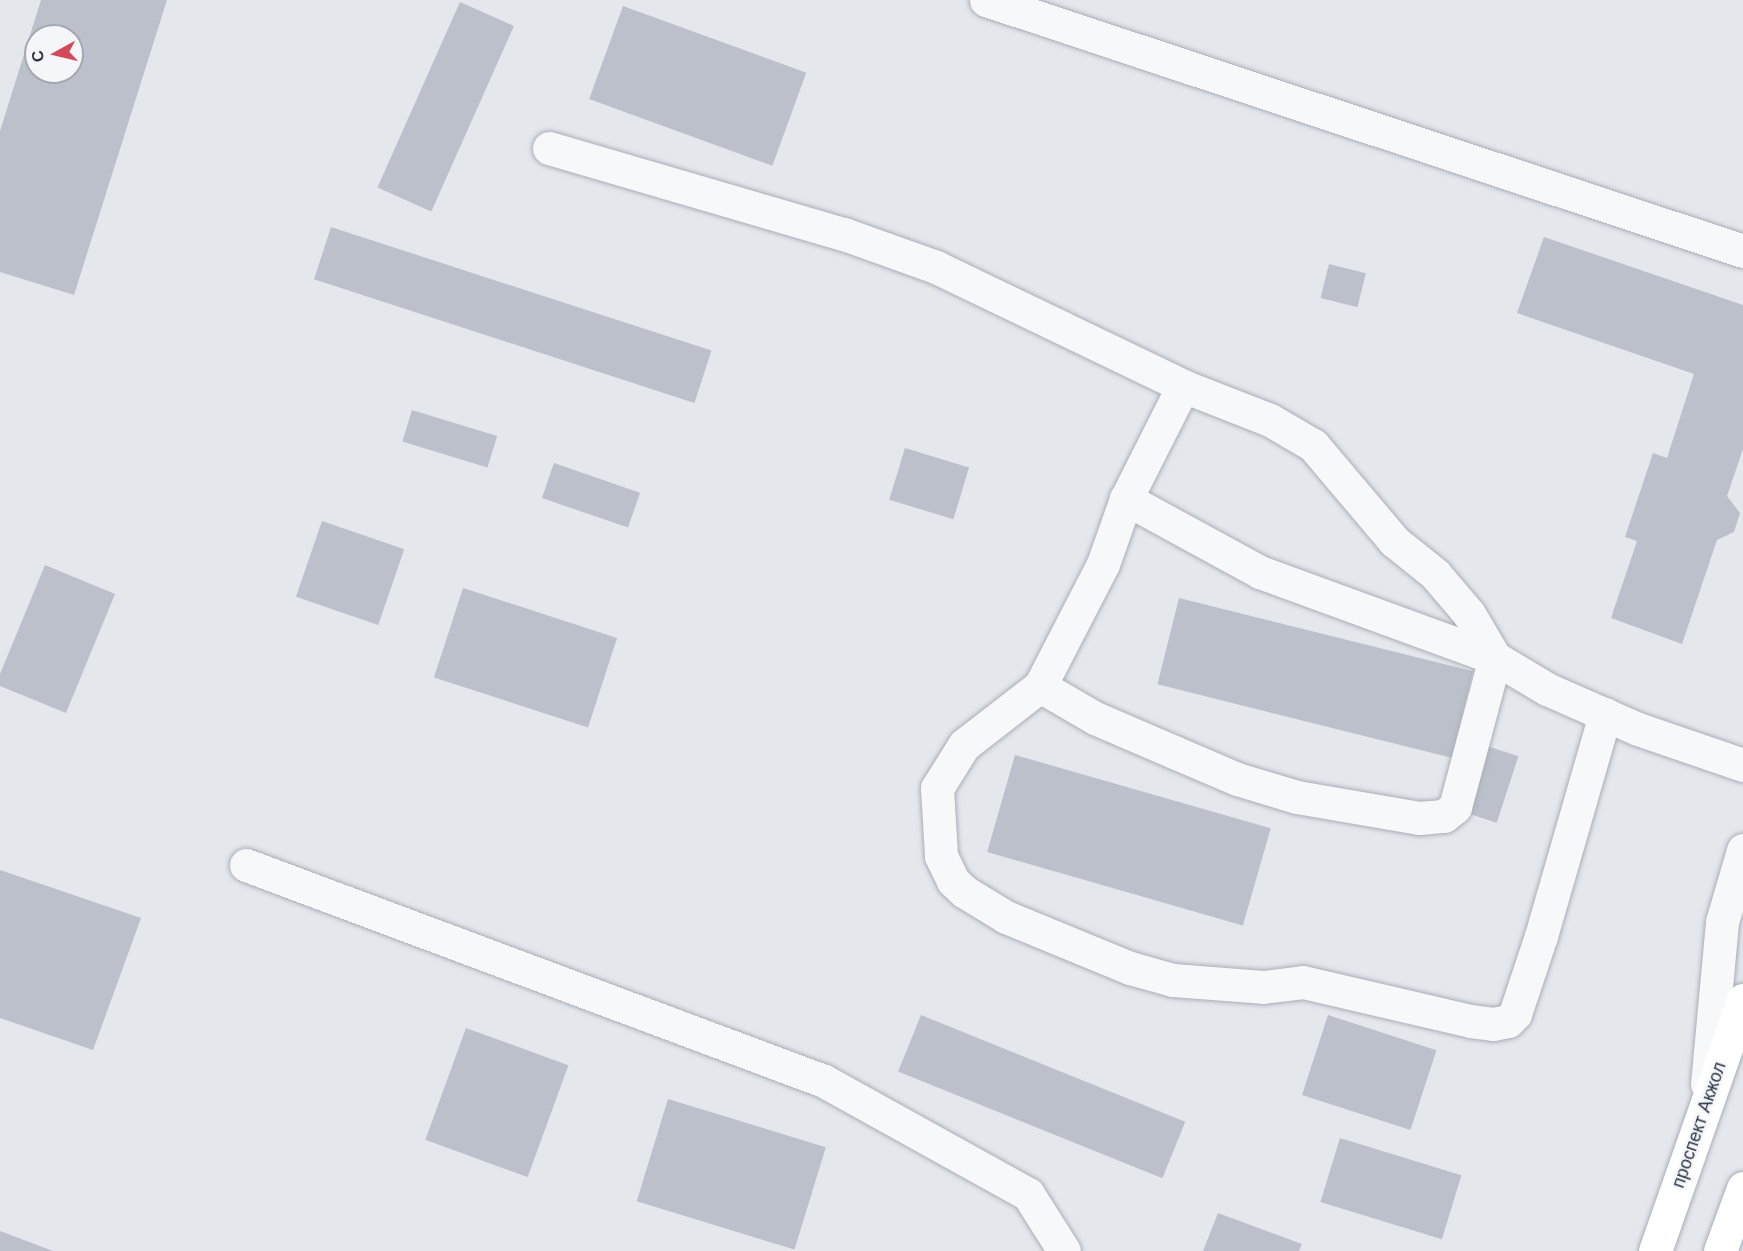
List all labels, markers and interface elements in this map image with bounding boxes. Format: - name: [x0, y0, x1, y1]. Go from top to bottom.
- north arrow: [24, 24, 84, 84]
- text: С: [26, 49, 49, 63]
- street label: проспект Акжол: [1667, 1059, 1731, 1191]

